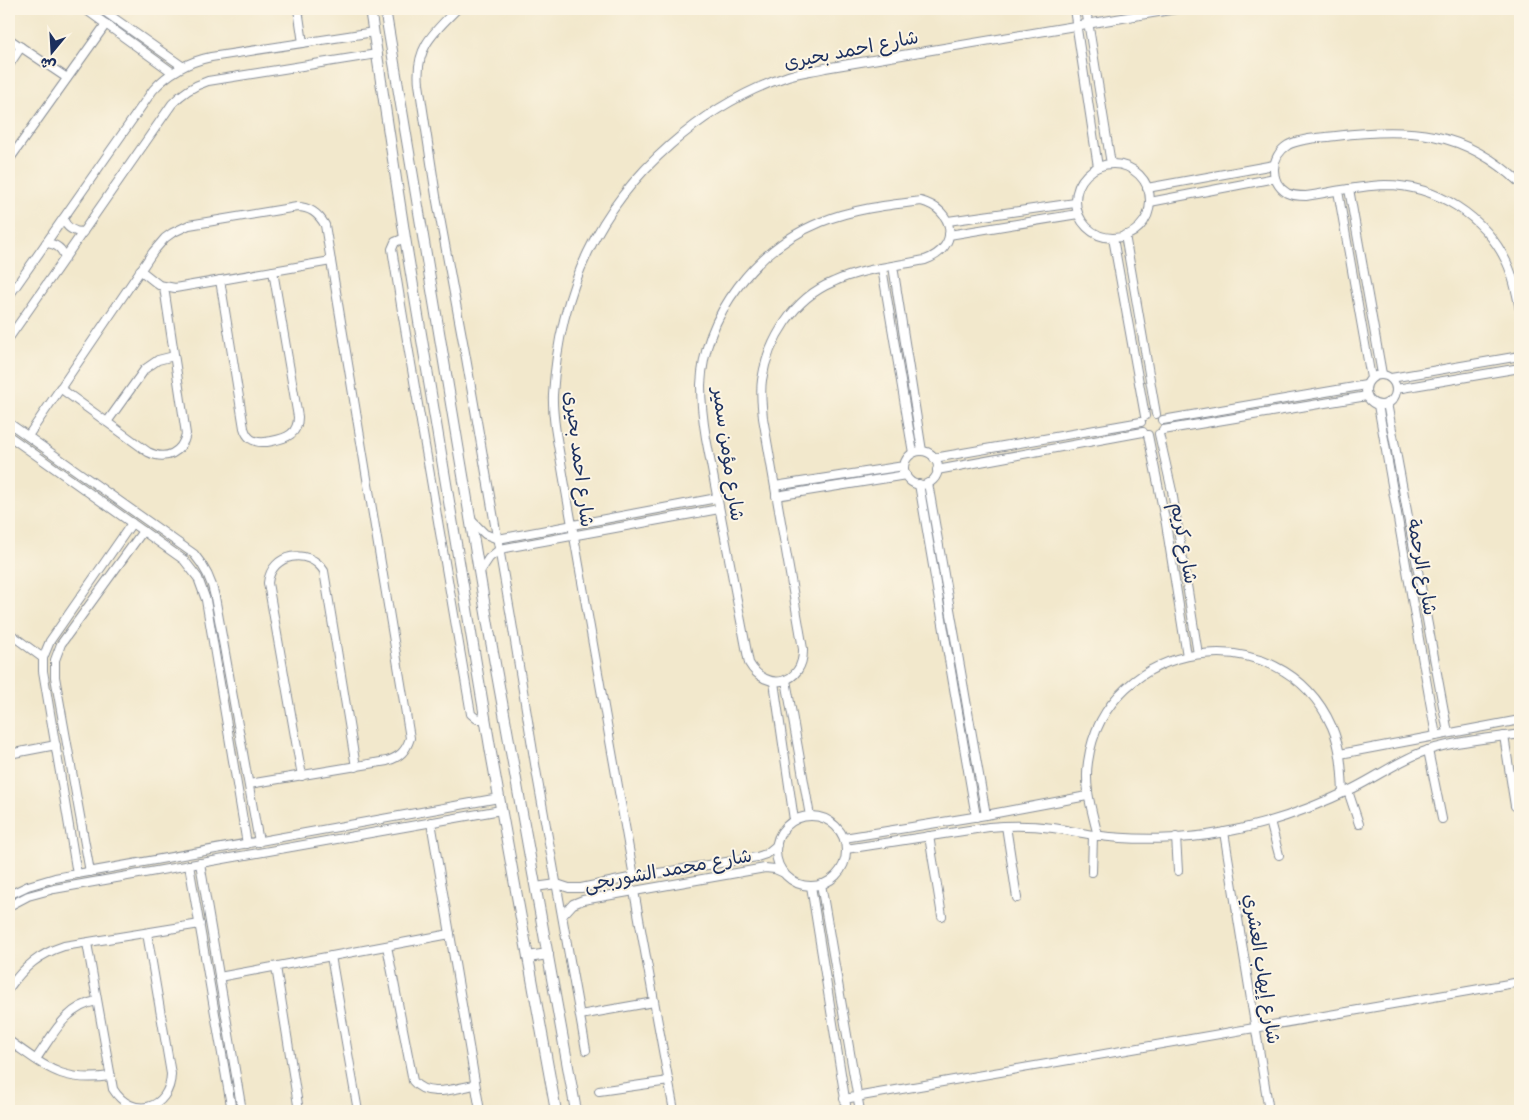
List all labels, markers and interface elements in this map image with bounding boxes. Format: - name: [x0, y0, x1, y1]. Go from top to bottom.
- street label: شارع احمد بحيرى: [781, 20, 921, 79]
- north arrow: [28, 28, 78, 78]
- text: ش: [37, 50, 59, 78]
- street label: شارع مؤمن سمير: [703, 383, 754, 523]
- street label: شارع احمد بحيرى: [555, 389, 604, 529]
- street label: شارع كريم: [1161, 500, 1208, 587]
- street label: شارع الرحمة: [1398, 516, 1447, 618]
- street label: شارع محمد الشوربجى: [582, 839, 755, 900]
- street label: شارع إيهاب العشري: [1234, 891, 1291, 1047]

